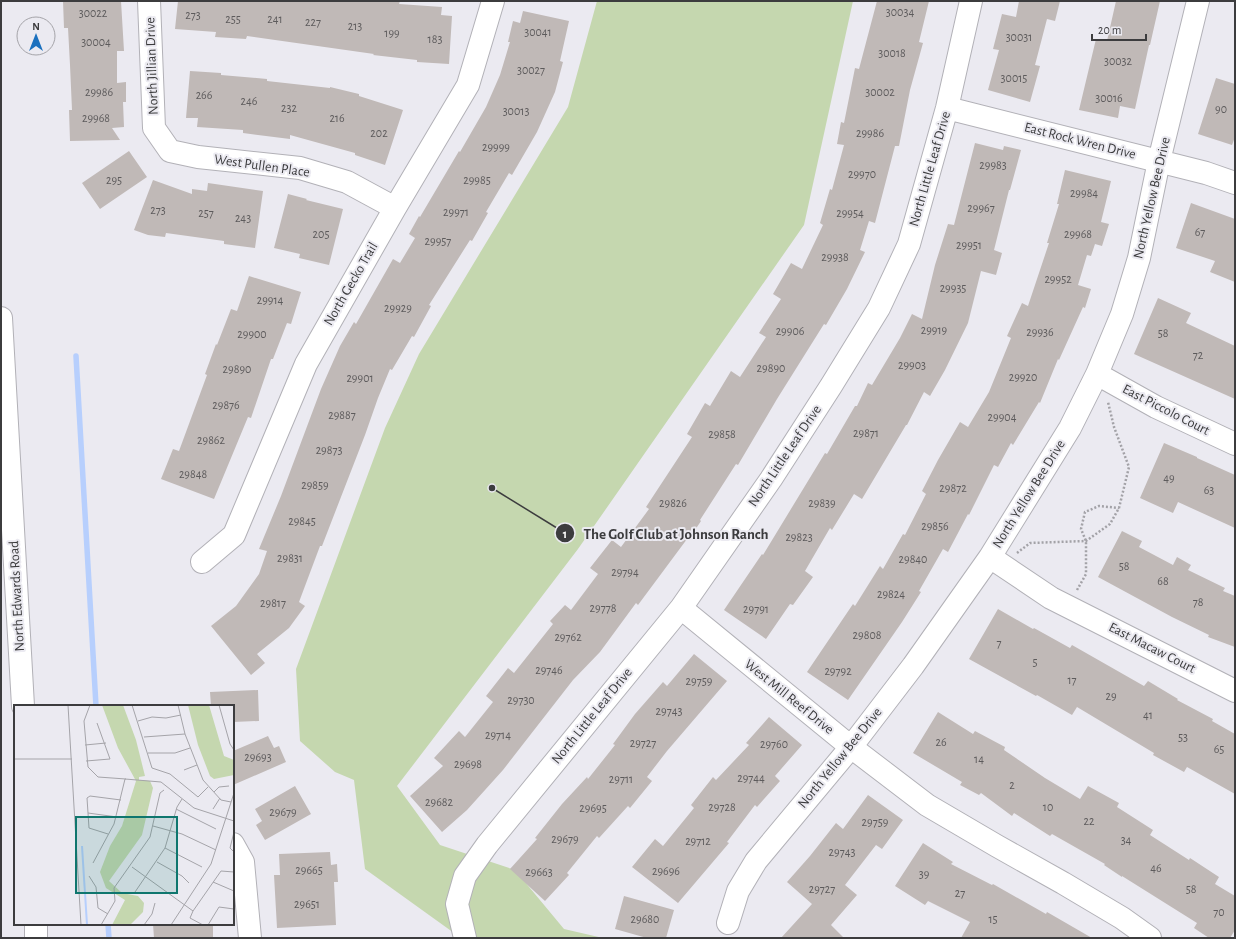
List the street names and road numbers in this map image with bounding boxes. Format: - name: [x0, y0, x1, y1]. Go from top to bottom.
- street label: North Jillian Drive: [143, 17, 161, 115]
- street label: North Little Leaf Drive: [907, 110, 953, 228]
- street label: East Rock Wren Drive: [1023, 120, 1137, 162]
- street label: North Yellow Bee Drive: [1131, 136, 1173, 260]
- street label: West Pullen Place: [213, 152, 311, 180]
- street label: North Gecko Trail: [322, 240, 380, 328]
- street label: East Piccolo Court: [1120, 382, 1212, 438]
- street label: North Little Leaf Drive: [746, 403, 824, 509]
- street label: North Yellow Bee Drive: [990, 437, 1068, 551]
- street label: North Edwards Road: [7, 540, 27, 652]
- street label: East Macaw Court: [1106, 620, 1198, 676]
- street label: West Mill Reef Drive: [742, 657, 836, 737]
- street label: North Little Leaf Drive: [549, 665, 635, 767]
- street label: North Yellow Bee Drive: [795, 705, 885, 811]

